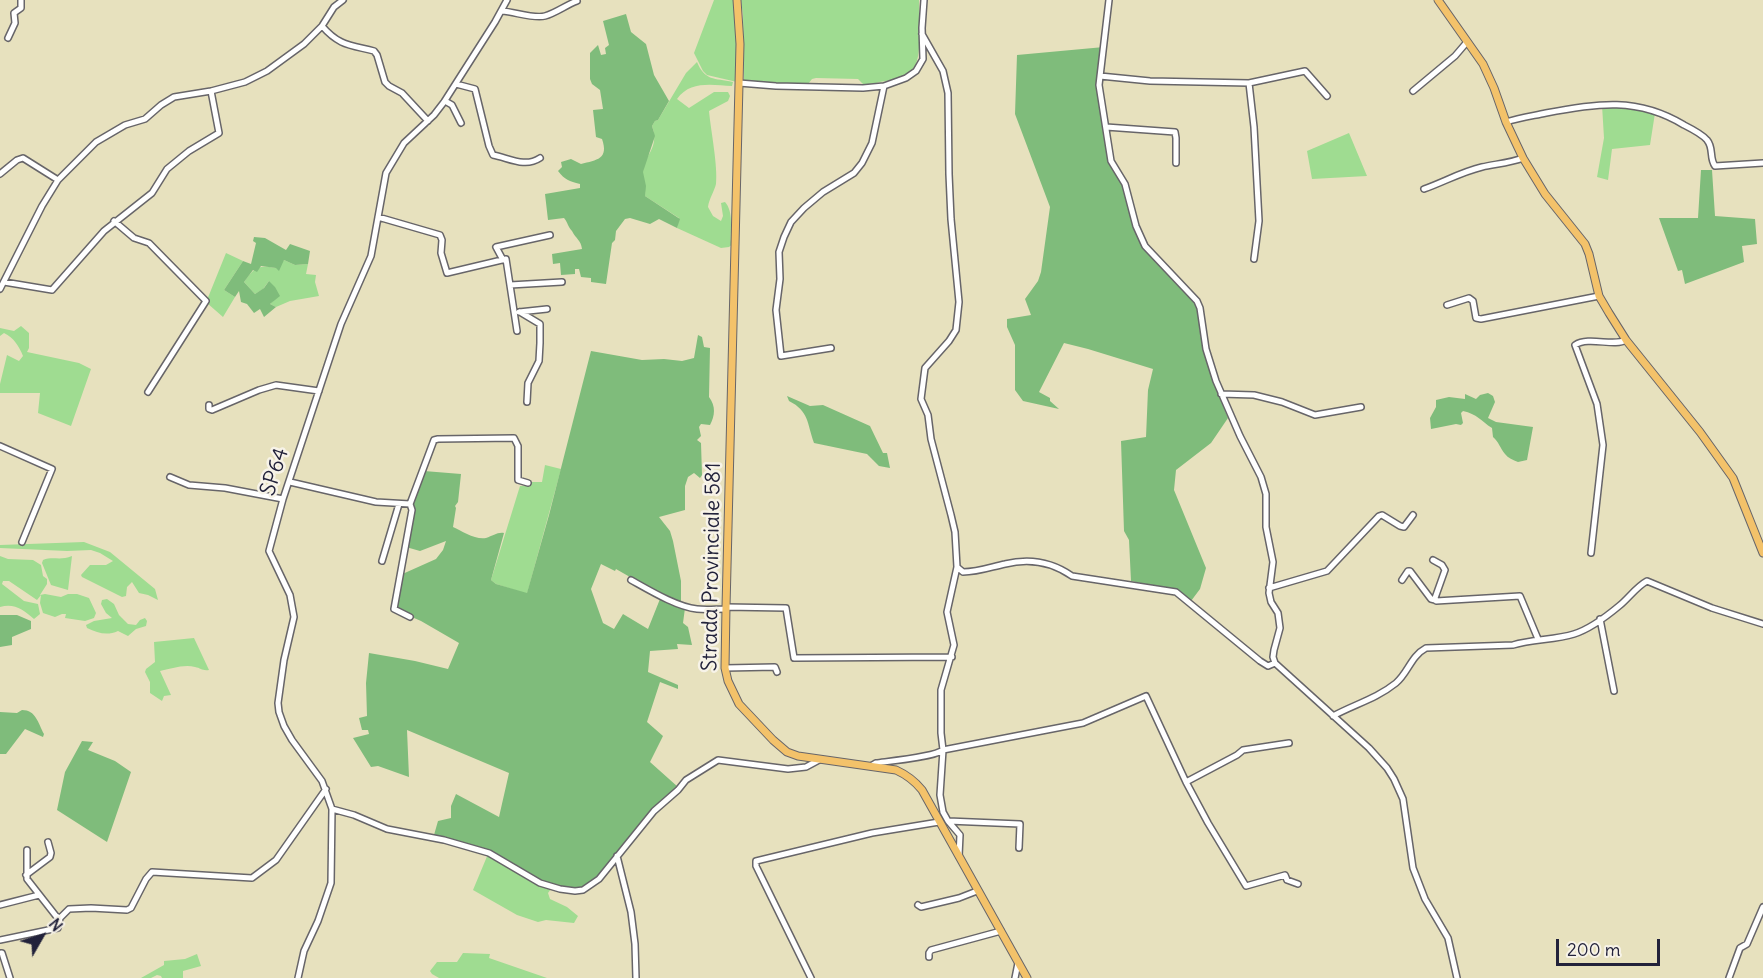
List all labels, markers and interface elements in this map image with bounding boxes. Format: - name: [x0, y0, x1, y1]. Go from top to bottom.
- street label: SP64: [256, 445, 294, 499]
- street label: Strada Provinciale 581: [698, 462, 726, 672]
- north arrow: [12, 906, 72, 966]
- text: N: [45, 914, 67, 935]
- scale bar: [1559, 927, 1662, 965]
- text: 200 m: [1567, 938, 1621, 961]

